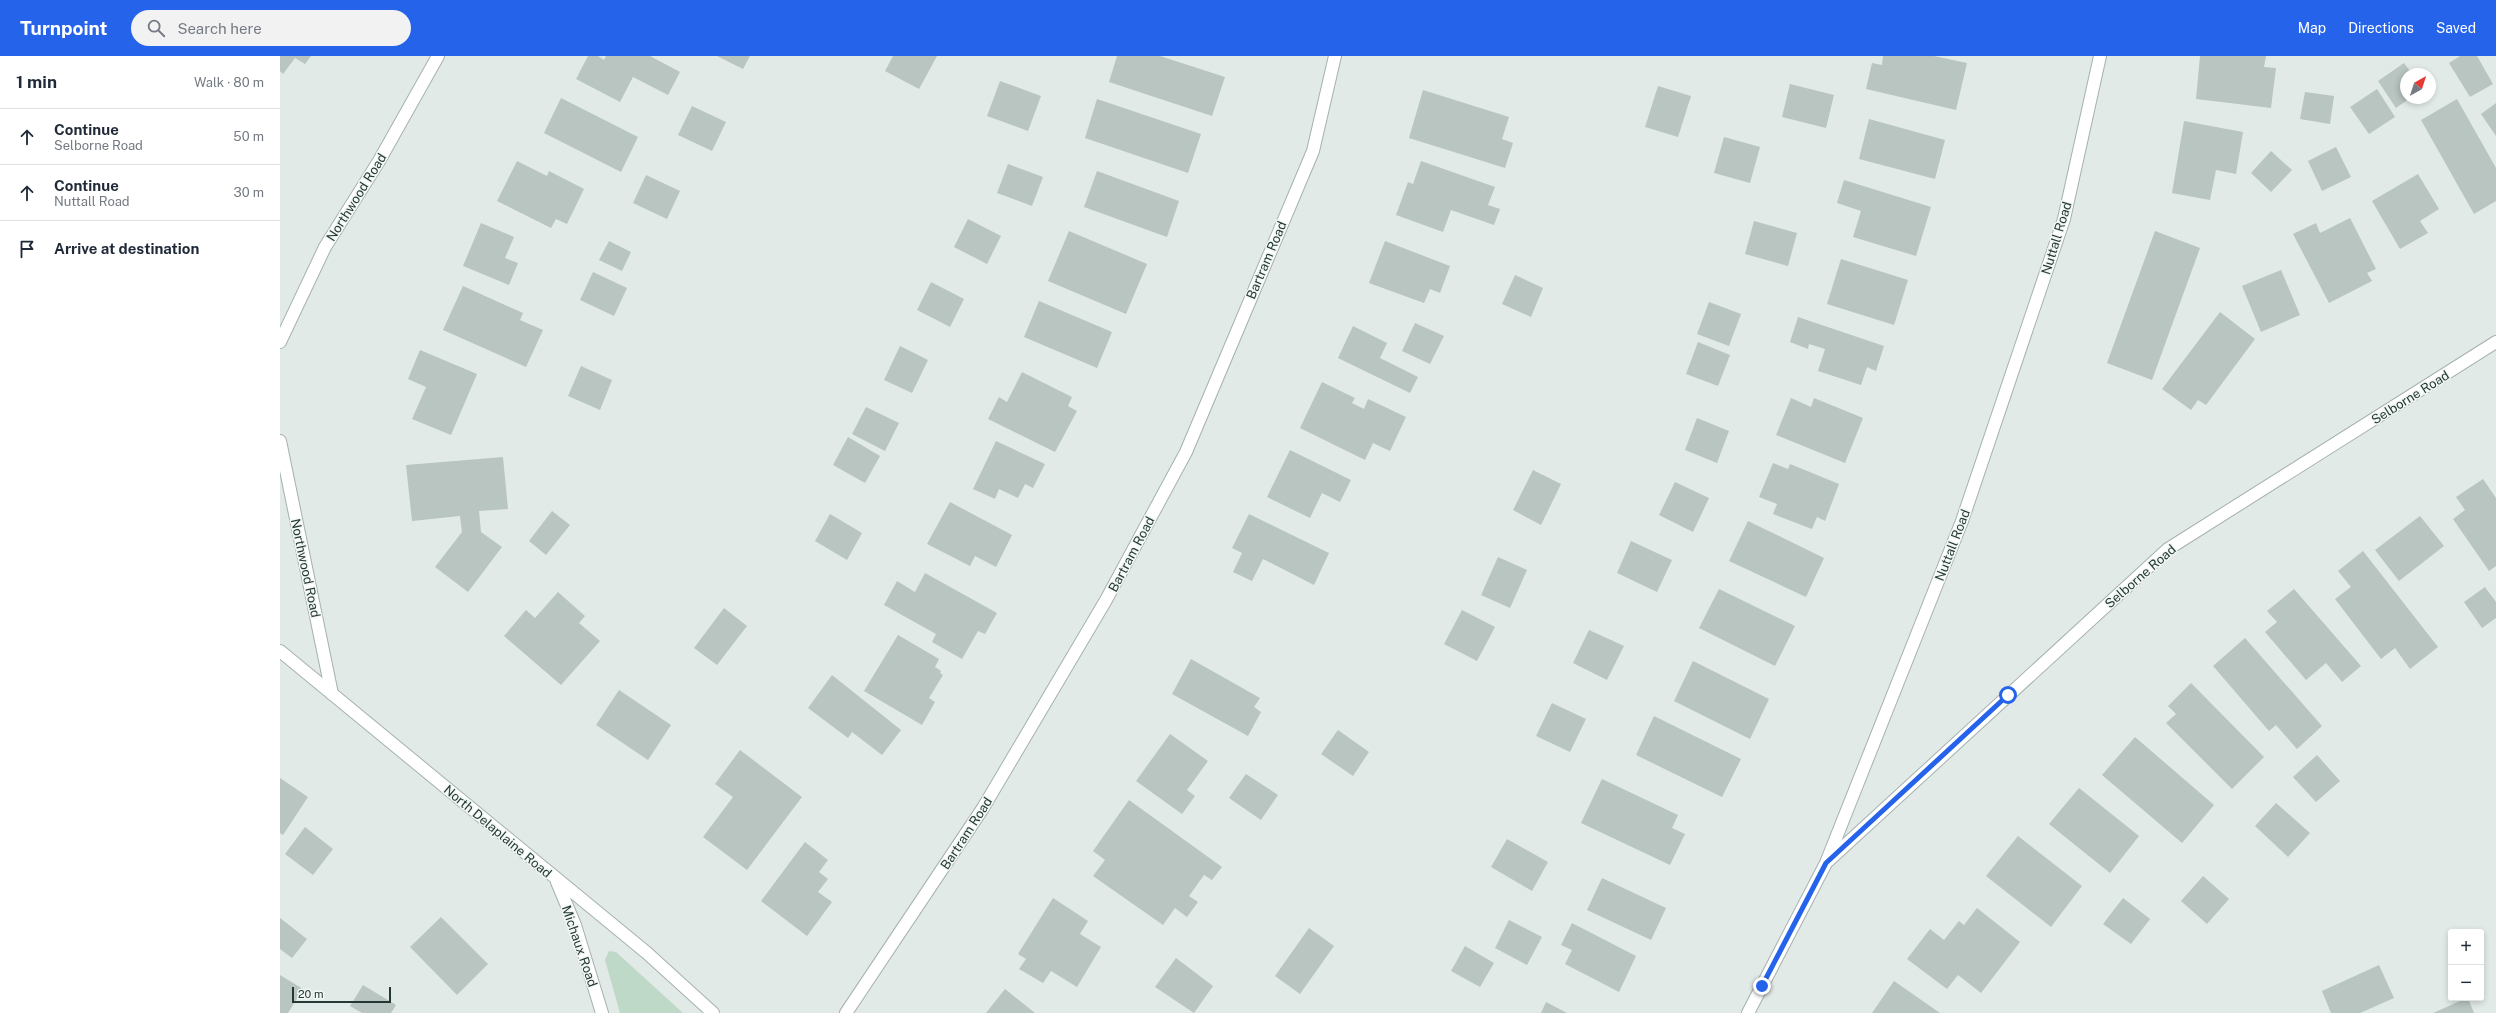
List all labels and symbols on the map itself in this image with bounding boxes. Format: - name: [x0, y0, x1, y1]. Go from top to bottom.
- north arrow: [2400, 68, 2436, 104]
- street label: Northwood Road: [323, 151, 389, 244]
- street label: Nuttall Road: [2038, 200, 2075, 276]
- street label: Bartram Road: [1243, 219, 1290, 301]
- street label: Selborne Road: [2369, 368, 2452, 427]
- street label: Nuttall Road: [1932, 507, 1973, 583]
- street label: Bartram Road: [1105, 514, 1158, 594]
- street label: Northwood Road: [288, 517, 323, 619]
- street label: Selborne Road: [2102, 542, 2179, 611]
- route start: [1999, 686, 2017, 704]
- street label: North Delaplaine Road: [441, 782, 555, 881]
- street label: Bartram Road: [938, 794, 995, 872]
- street label: Michaux Road: [559, 903, 600, 989]
- route end: [1753, 977, 1771, 995]
- scale bar: [292, 985, 391, 1004]

